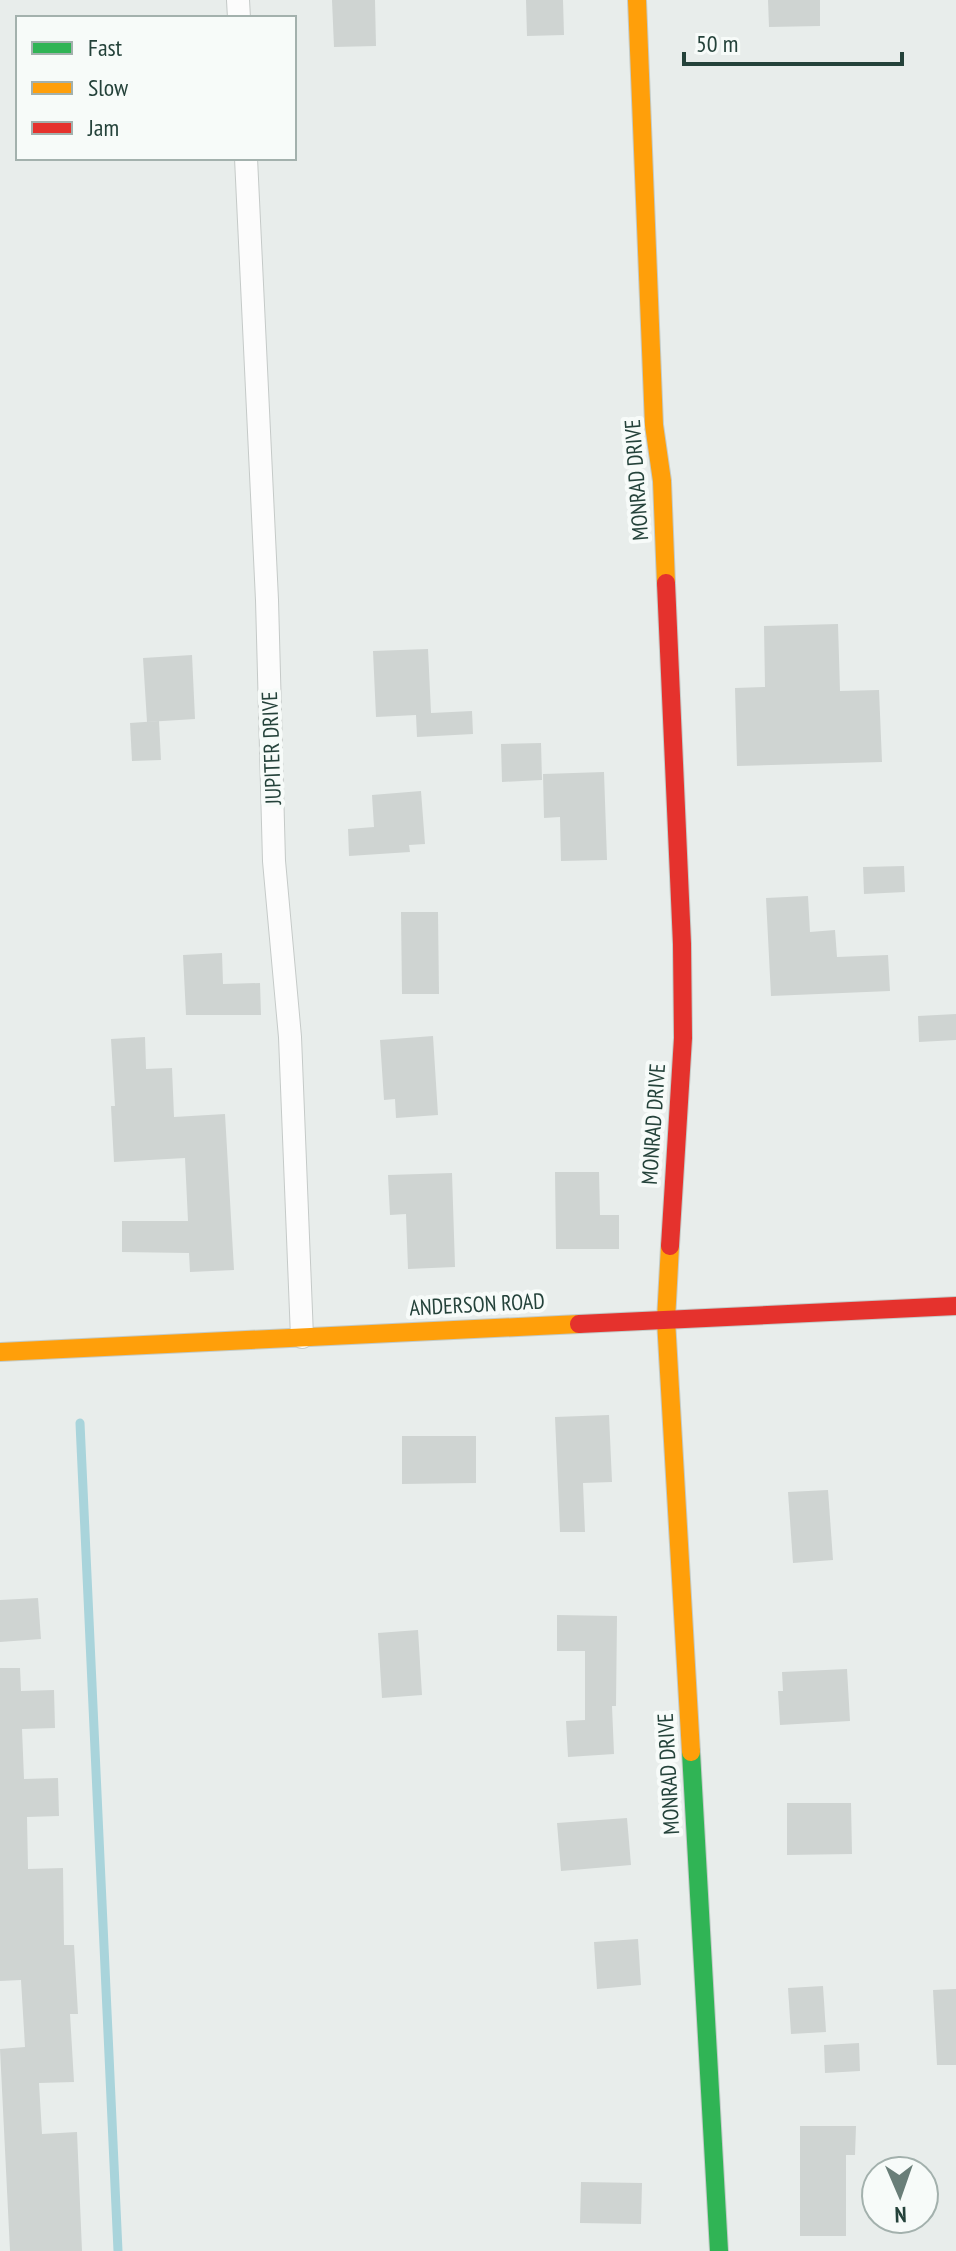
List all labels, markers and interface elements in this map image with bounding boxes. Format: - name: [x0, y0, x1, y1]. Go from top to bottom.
- legend: [16, 16, 296, 160]
- scale bar: [684, 16, 902, 66]
- text: 50 m: [696, 28, 738, 59]
- text: Fast: [88, 32, 123, 63]
- text: Slow: [88, 72, 129, 103]
- text: Jam: [87, 112, 119, 143]
- street label: MONRAD DRIVE: [618, 418, 654, 542]
- street label: JUPITER DRIVE: [255, 691, 287, 806]
- street label: MONRAD DRIVE: [635, 1062, 671, 1186]
- street label: ANDERSON ROAD: [409, 1286, 545, 1322]
- street label: MONRAD DRIVE: [651, 1713, 685, 1835]
- north arrow: [860, 2155, 940, 2235]
- text: N: [894, 2201, 907, 2229]

